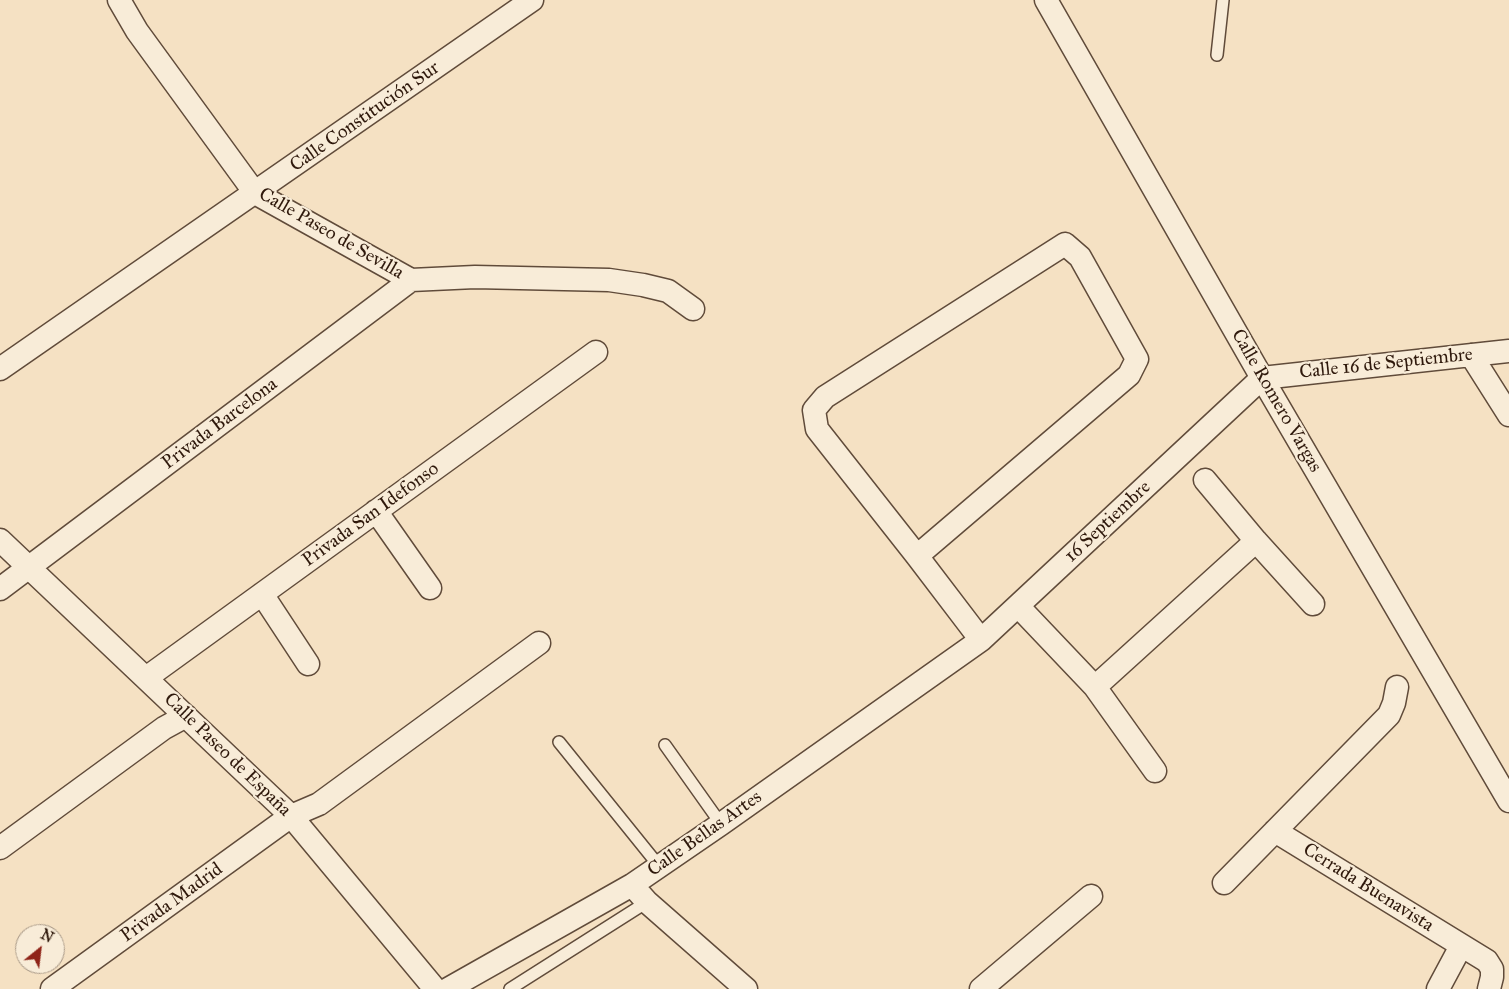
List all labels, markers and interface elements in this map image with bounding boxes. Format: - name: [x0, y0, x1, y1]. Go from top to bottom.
- street label: Calle Constitución Sur: [286, 57, 444, 177]
- street label: Calle Paseo de Sevilla: [255, 183, 407, 285]
- street label: Calle Romero Vargas: [1226, 325, 1326, 477]
- street label: Calle 16 de Septiembre: [1298, 344, 1474, 384]
- street label: Privada Barcelona: [158, 373, 282, 475]
- street label: Privada San Idefonso: [298, 458, 444, 572]
- street label: 16 Septiembre: [1060, 476, 1156, 568]
- street label: Calle Paseo de España: [159, 688, 295, 822]
- street label: Calle Bellas Artes: [643, 786, 767, 882]
- street label: Cerrada Buenavista: [1299, 839, 1437, 937]
- street label: Privada Madrid: [117, 858, 227, 948]
- north arrow: [15, 924, 65, 974]
- text: N: [38, 926, 56, 947]

